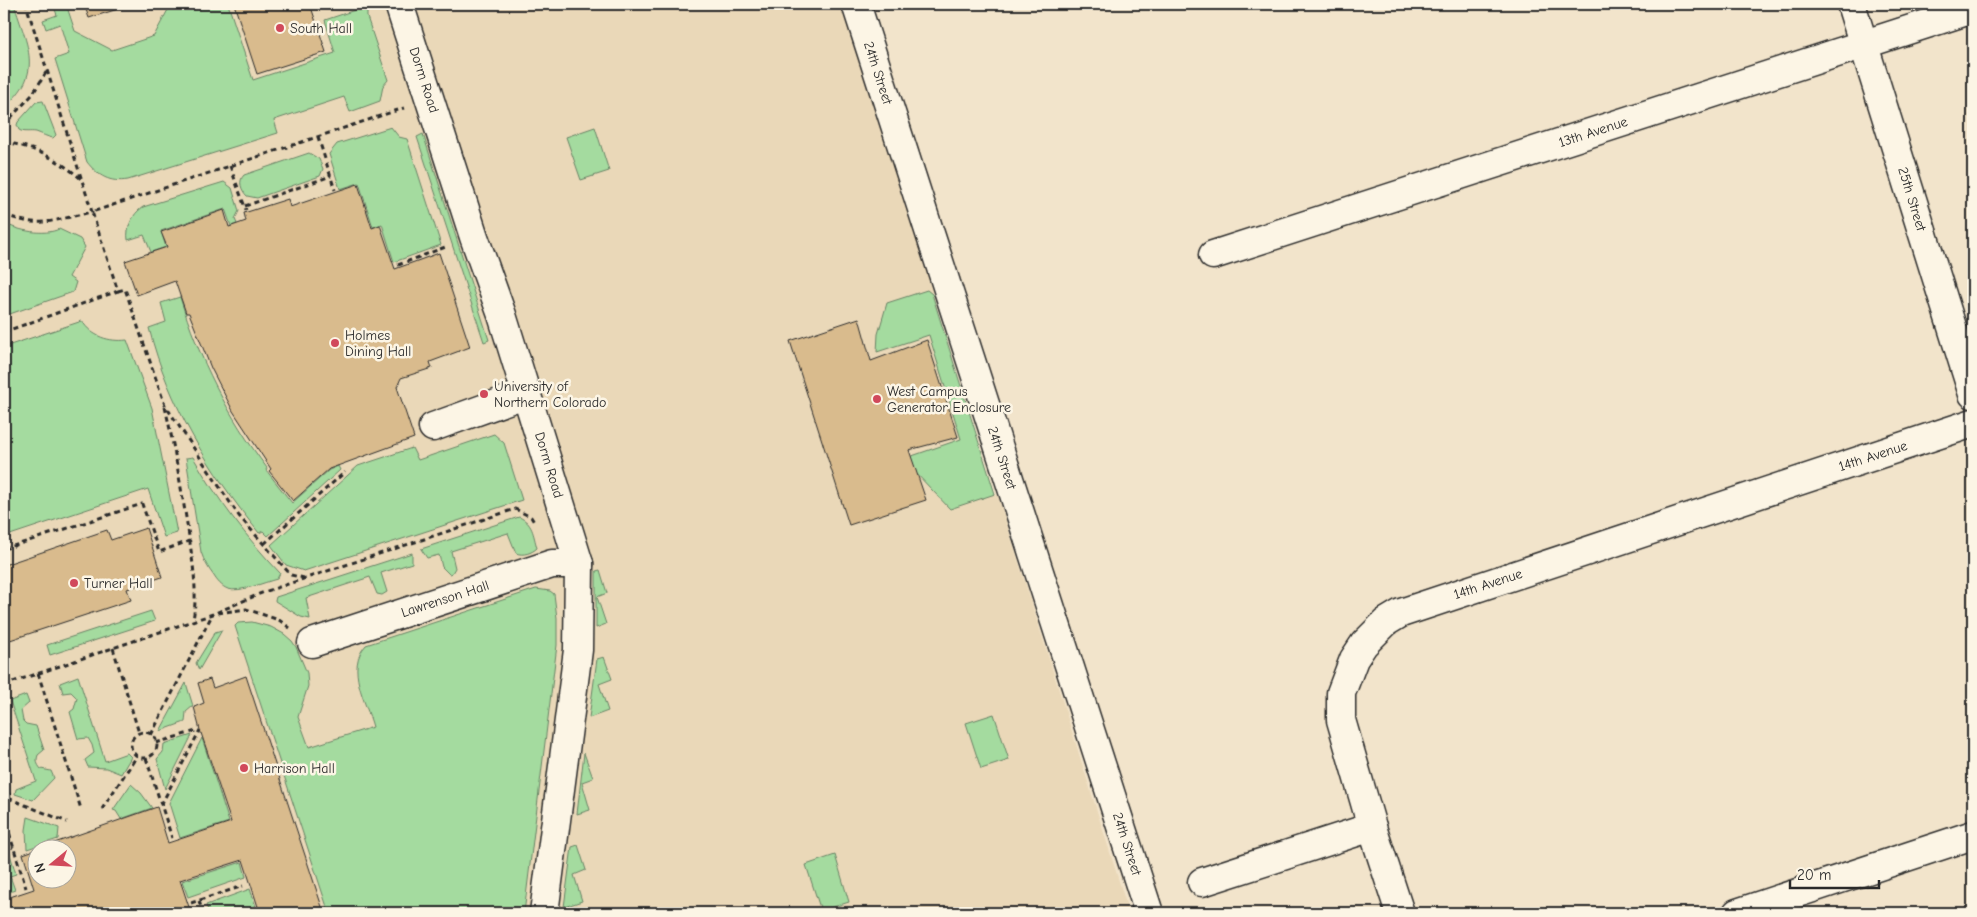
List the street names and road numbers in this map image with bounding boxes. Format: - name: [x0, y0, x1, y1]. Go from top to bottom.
- street label: 24th Street: [860, 39, 896, 108]
- street label: Dorm Road: [405, 45, 443, 115]
- street label: 13th Avenue: [1556, 113, 1630, 151]
- street label: 25th Street: [1894, 165, 1930, 234]
- street label: 24th Street: [984, 424, 1020, 493]
- street label: Dorm Road: [531, 430, 567, 500]
- street label: 14th Avenue: [1837, 437, 1909, 475]
- street label: 14th Avenue: [1452, 565, 1524, 603]
- street label: Lawrenson Hall: [399, 577, 491, 621]
- street label: 24th Street: [1109, 810, 1145, 879]

